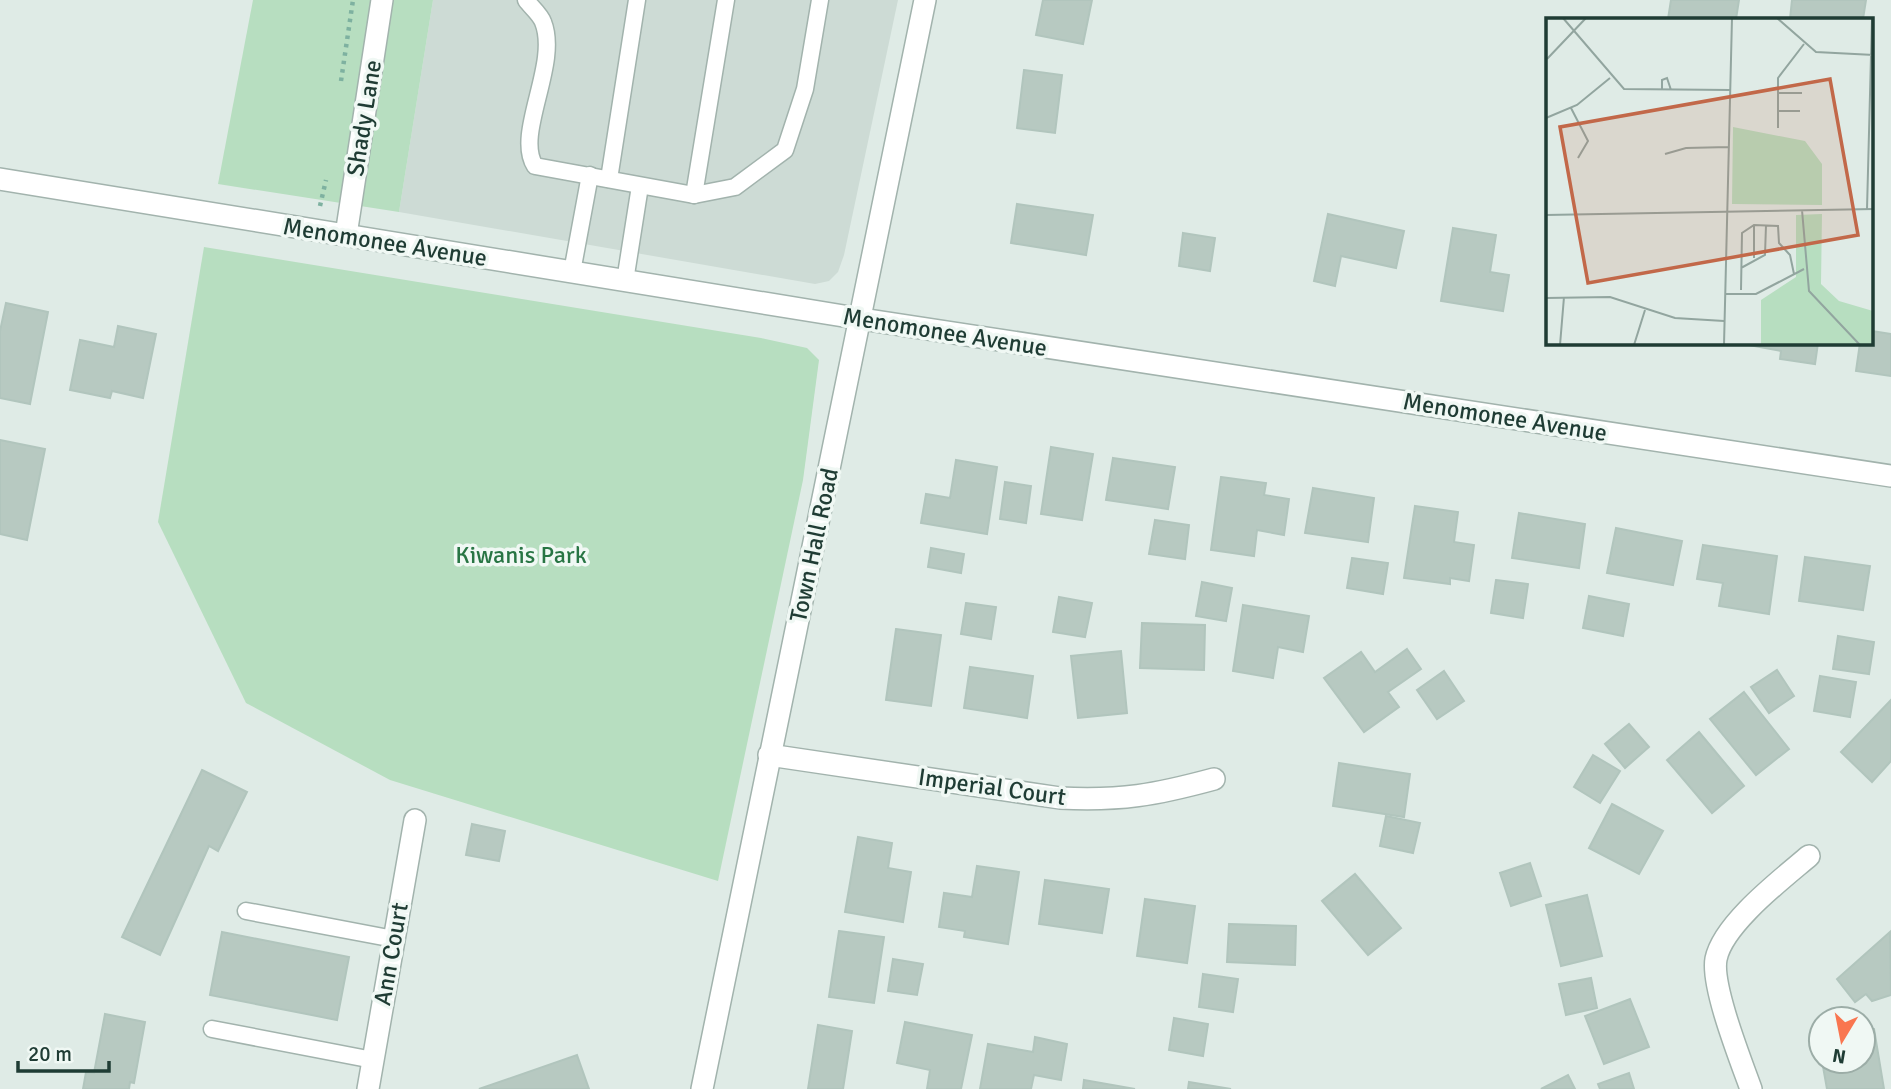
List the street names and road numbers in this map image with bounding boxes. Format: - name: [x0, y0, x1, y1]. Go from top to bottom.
- street label: Shady Lane: [340, 58, 388, 178]
- street label: Menomonee Avenue: [281, 211, 489, 273]
- street label: Menomonee Avenue: [841, 301, 1049, 363]
- street label: Menomonee Avenue: [1401, 386, 1609, 448]
- street label: Town Hall Road: [783, 465, 845, 625]
- street label: Imperial Court: [916, 762, 1068, 812]
- street label: Ann Court: [367, 900, 415, 1008]

